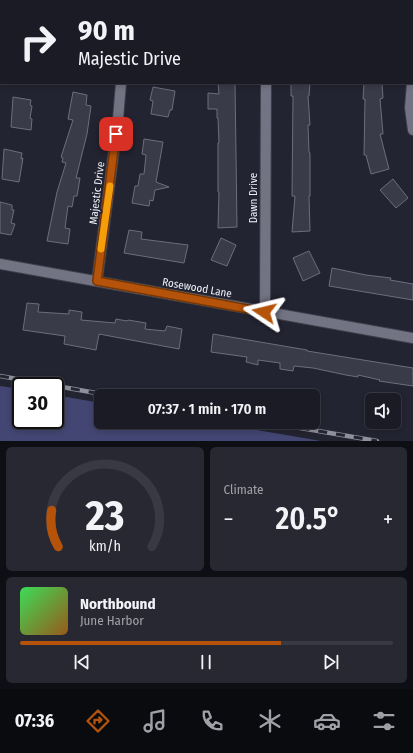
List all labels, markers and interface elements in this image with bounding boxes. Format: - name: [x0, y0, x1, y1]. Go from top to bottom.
- text: 90 m: [78, 14, 135, 47]
- icon: right: [12, 16, 64, 68]
- text: Majestic Drive: [78, 48, 181, 70]
- pin: [99, 117, 133, 151]
- icon: arrive: [105, 123, 127, 145]
- street label: Majestic Drive: [87, 161, 107, 225]
- street label: Dawn Drive: [247, 173, 260, 223]
- street label: Rosewood Lane: [161, 275, 233, 301]
- position arrow: [243, 291, 285, 333]
- speed limit sign: 30: [12, 377, 64, 429]
- map controls: [365, 393, 401, 429]
- button: sound: [365, 393, 401, 429]
- text: 07:37 · 1 min · 170 m: [148, 400, 266, 418]
- text: Climate: [224, 482, 264, 497]
- text: 23: [84, 491, 124, 541]
- text: 20.5°: [276, 501, 341, 537]
- text: −: [224, 506, 233, 533]
- text: +: [383, 506, 393, 533]
- text: km/h: [89, 538, 121, 555]
- text: Northbound: [80, 595, 156, 613]
- text: June Harbor: [80, 613, 144, 628]
- icon: previous: [71, 651, 93, 673]
- icon: pause: [195, 651, 217, 673]
- icon: next: [320, 651, 342, 673]
- icon: directions: [84, 707, 112, 735]
- icon: music: [141, 707, 169, 735]
- icon: phone: [198, 707, 226, 735]
- icon: climate: [256, 707, 284, 735]
- icon: car: [313, 707, 341, 735]
- icon: filters: [370, 707, 398, 735]
- text: 07:36: [15, 710, 54, 732]

